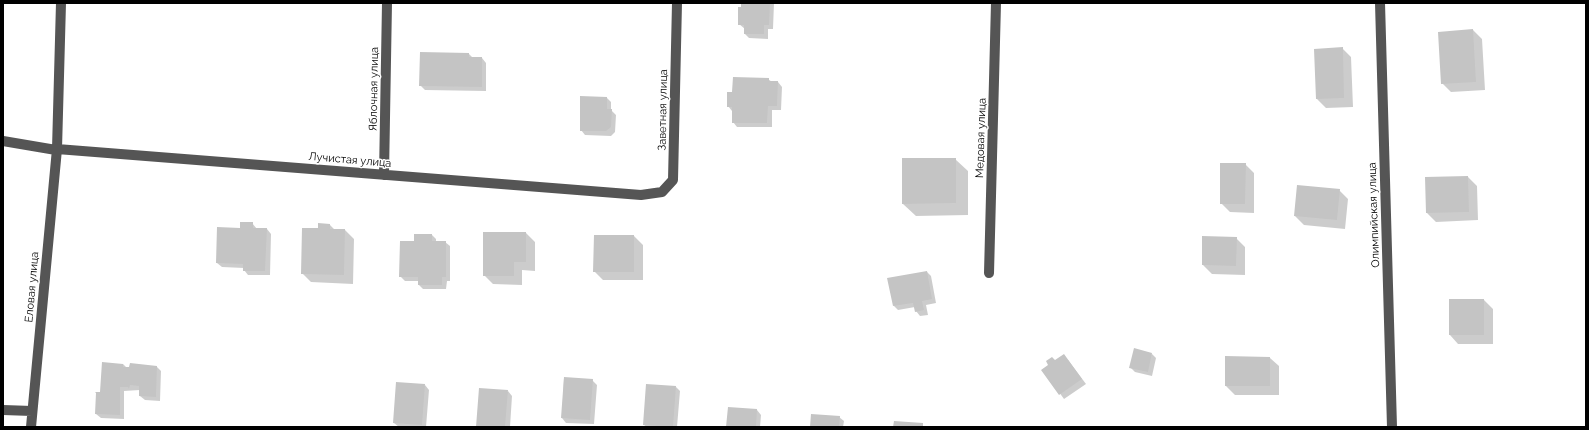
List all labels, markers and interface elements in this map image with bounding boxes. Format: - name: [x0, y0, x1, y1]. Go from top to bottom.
- street label: Яблочная улица: [367, 47, 381, 131]
- street label: Заветная улица: [656, 69, 670, 151]
- street label: Медовая улица: [973, 98, 989, 178]
- street label: Лучистая улица: [308, 150, 392, 170]
- street label: Олимпийская улица: [1366, 162, 1382, 268]
- street label: Еловая улица: [22, 251, 42, 323]

